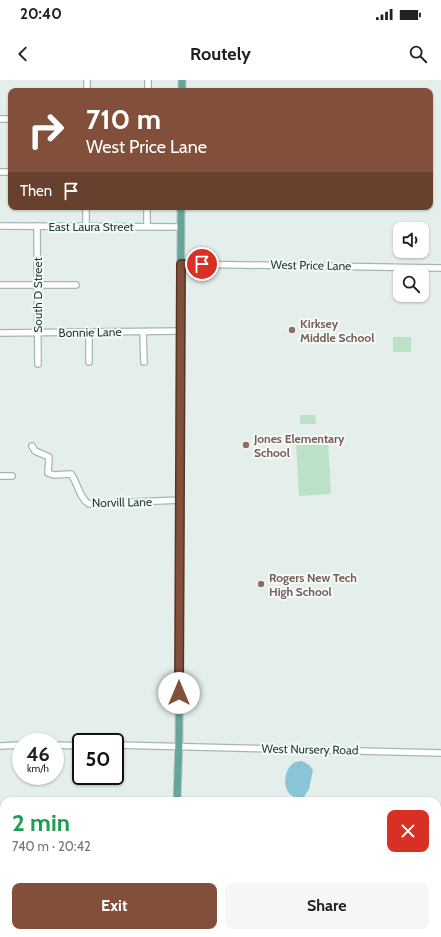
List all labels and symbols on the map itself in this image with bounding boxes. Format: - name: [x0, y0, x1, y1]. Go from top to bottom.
- street label: East Laura Street: [48, 219, 134, 234]
- pin: [185, 247, 219, 281]
- street label: South D Street: [30, 257, 45, 333]
- street label: West Price Lane: [271, 257, 351, 273]
- place label: Kirksey Middle School: [300, 316, 374, 345]
- street label: Bonnie Lane: [58, 324, 122, 340]
- marker: Kirksey Middle School: [287, 325, 297, 335]
- place label: Jones Elementary School: [253, 431, 345, 460]
- marker: Jones Elementary School: [241, 440, 251, 450]
- street label: Norvill Lane: [92, 494, 152, 510]
- place label: Rogers New Tech High School: [269, 570, 357, 599]
- marker: Rogers New Tech High School: [256, 579, 266, 589]
- position arrow: [158, 672, 200, 714]
- speed limit sign: 50: [72, 733, 124, 785]
- street label: West Nursery Road: [261, 741, 359, 757]

